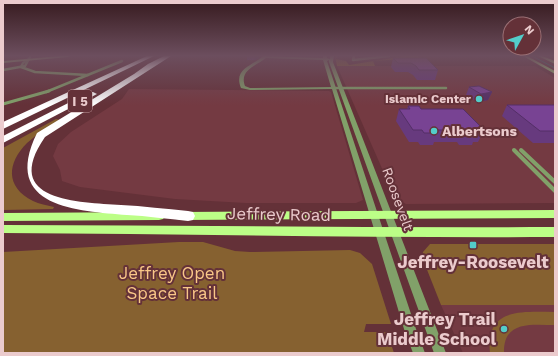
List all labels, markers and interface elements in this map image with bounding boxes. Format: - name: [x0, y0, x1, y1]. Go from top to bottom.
- north arrow: [502, 16, 542, 56]
- text: N: [522, 23, 537, 37]
- road number: I 5: [68, 90, 92, 112]
- place label: Islamic Center: [385, 92, 472, 106]
- marker: Islamic Center: [474, 94, 484, 104]
- place label: Albertsons: [442, 123, 517, 139]
- marker: Albertsons: [429, 126, 439, 136]
- street label: Roosevelt: [379, 165, 417, 233]
- street label: Jeffrey Road: [227, 203, 331, 225]
- marker: Jeffrey-Roosevelt: [468, 240, 478, 250]
- place label: Jeffrey-Roosevelt: [397, 252, 549, 272]
- park label: Jeffrey Open Space Trail: [119, 263, 225, 303]
- place label: Jeffrey Trail Middle School: [377, 309, 496, 349]
- marker: Jeffrey Trail Middle School: [499, 324, 509, 334]

